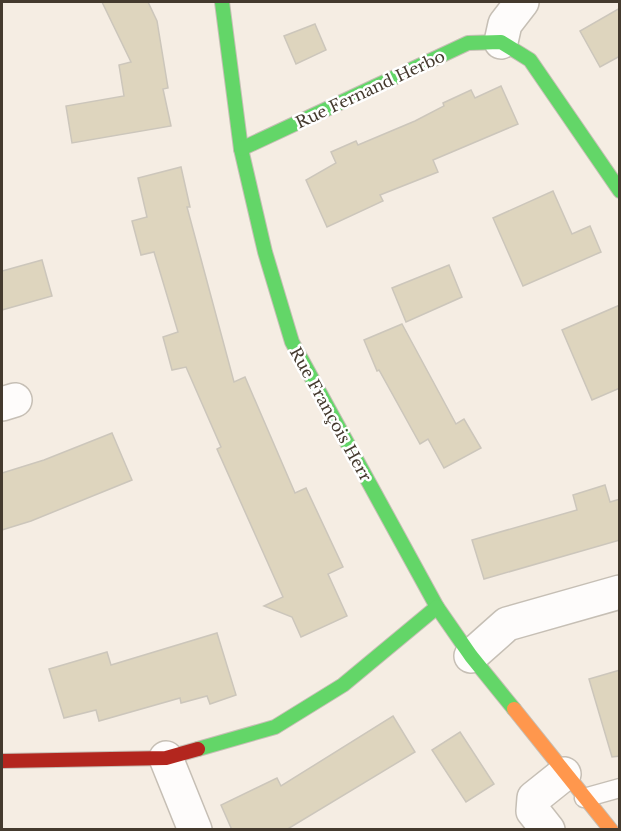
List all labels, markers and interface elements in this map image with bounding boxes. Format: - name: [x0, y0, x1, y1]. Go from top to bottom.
- street label: Rue Fernand Herbo: [292, 46, 448, 132]
- street label: Rue François Herr: [286, 343, 376, 485]

